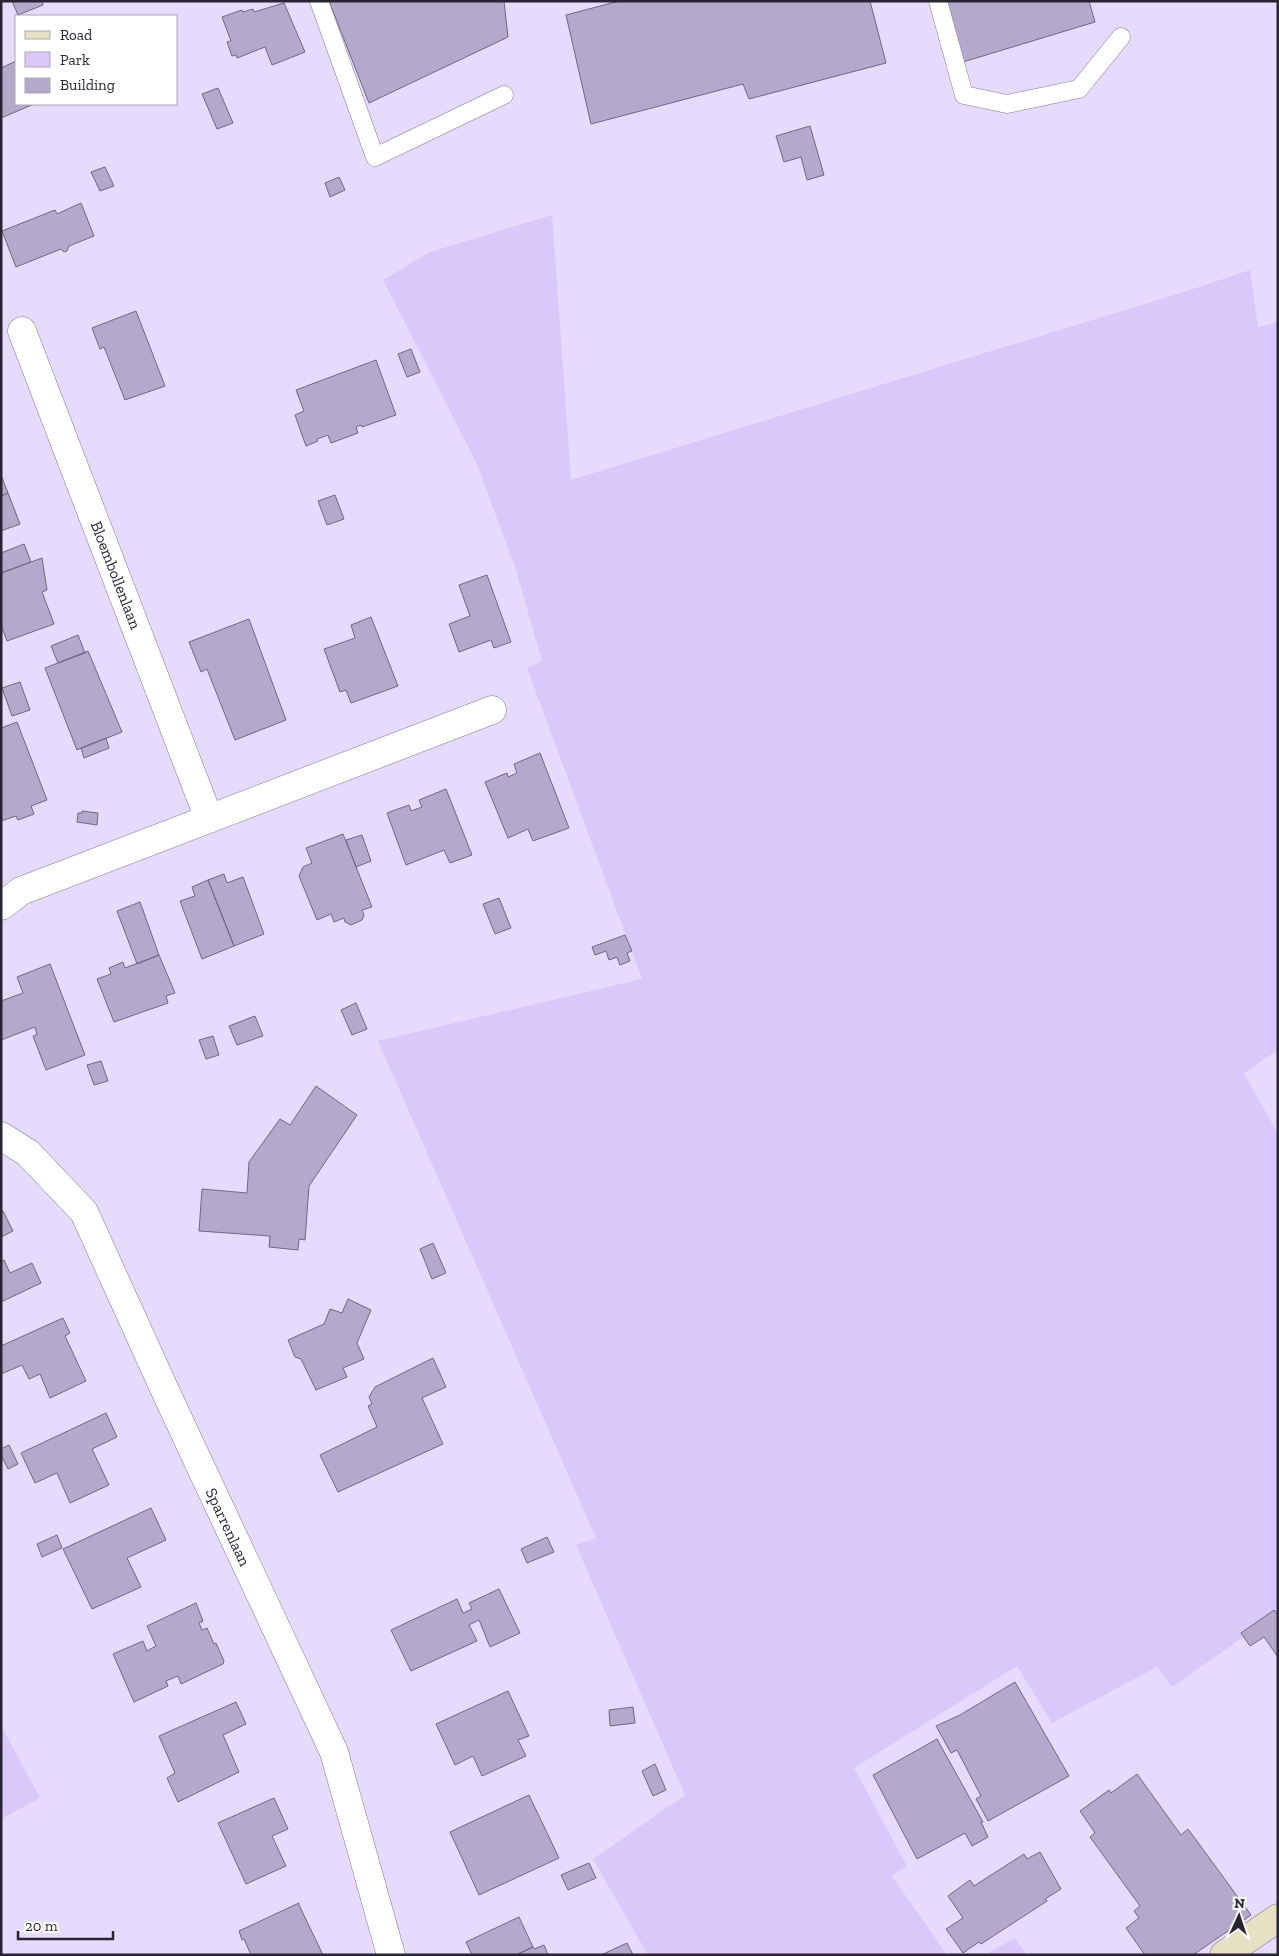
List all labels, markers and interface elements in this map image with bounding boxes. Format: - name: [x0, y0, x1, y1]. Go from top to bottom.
- legend: [15, 15, 178, 105]
- text: Road: [60, 26, 93, 44]
- text: Park: [60, 51, 90, 69]
- text: Building: [60, 76, 115, 94]
- street label: Bloembollenlaan: [87, 518, 146, 632]
- street label: Sparrenlaan: [202, 1485, 255, 1570]
- north arrow: [1214, 1891, 1264, 1941]
- text: N: [1234, 1895, 1246, 1912]
- scale bar: [18, 1908, 112, 1940]
- text: 20 m: [25, 1917, 58, 1935]

